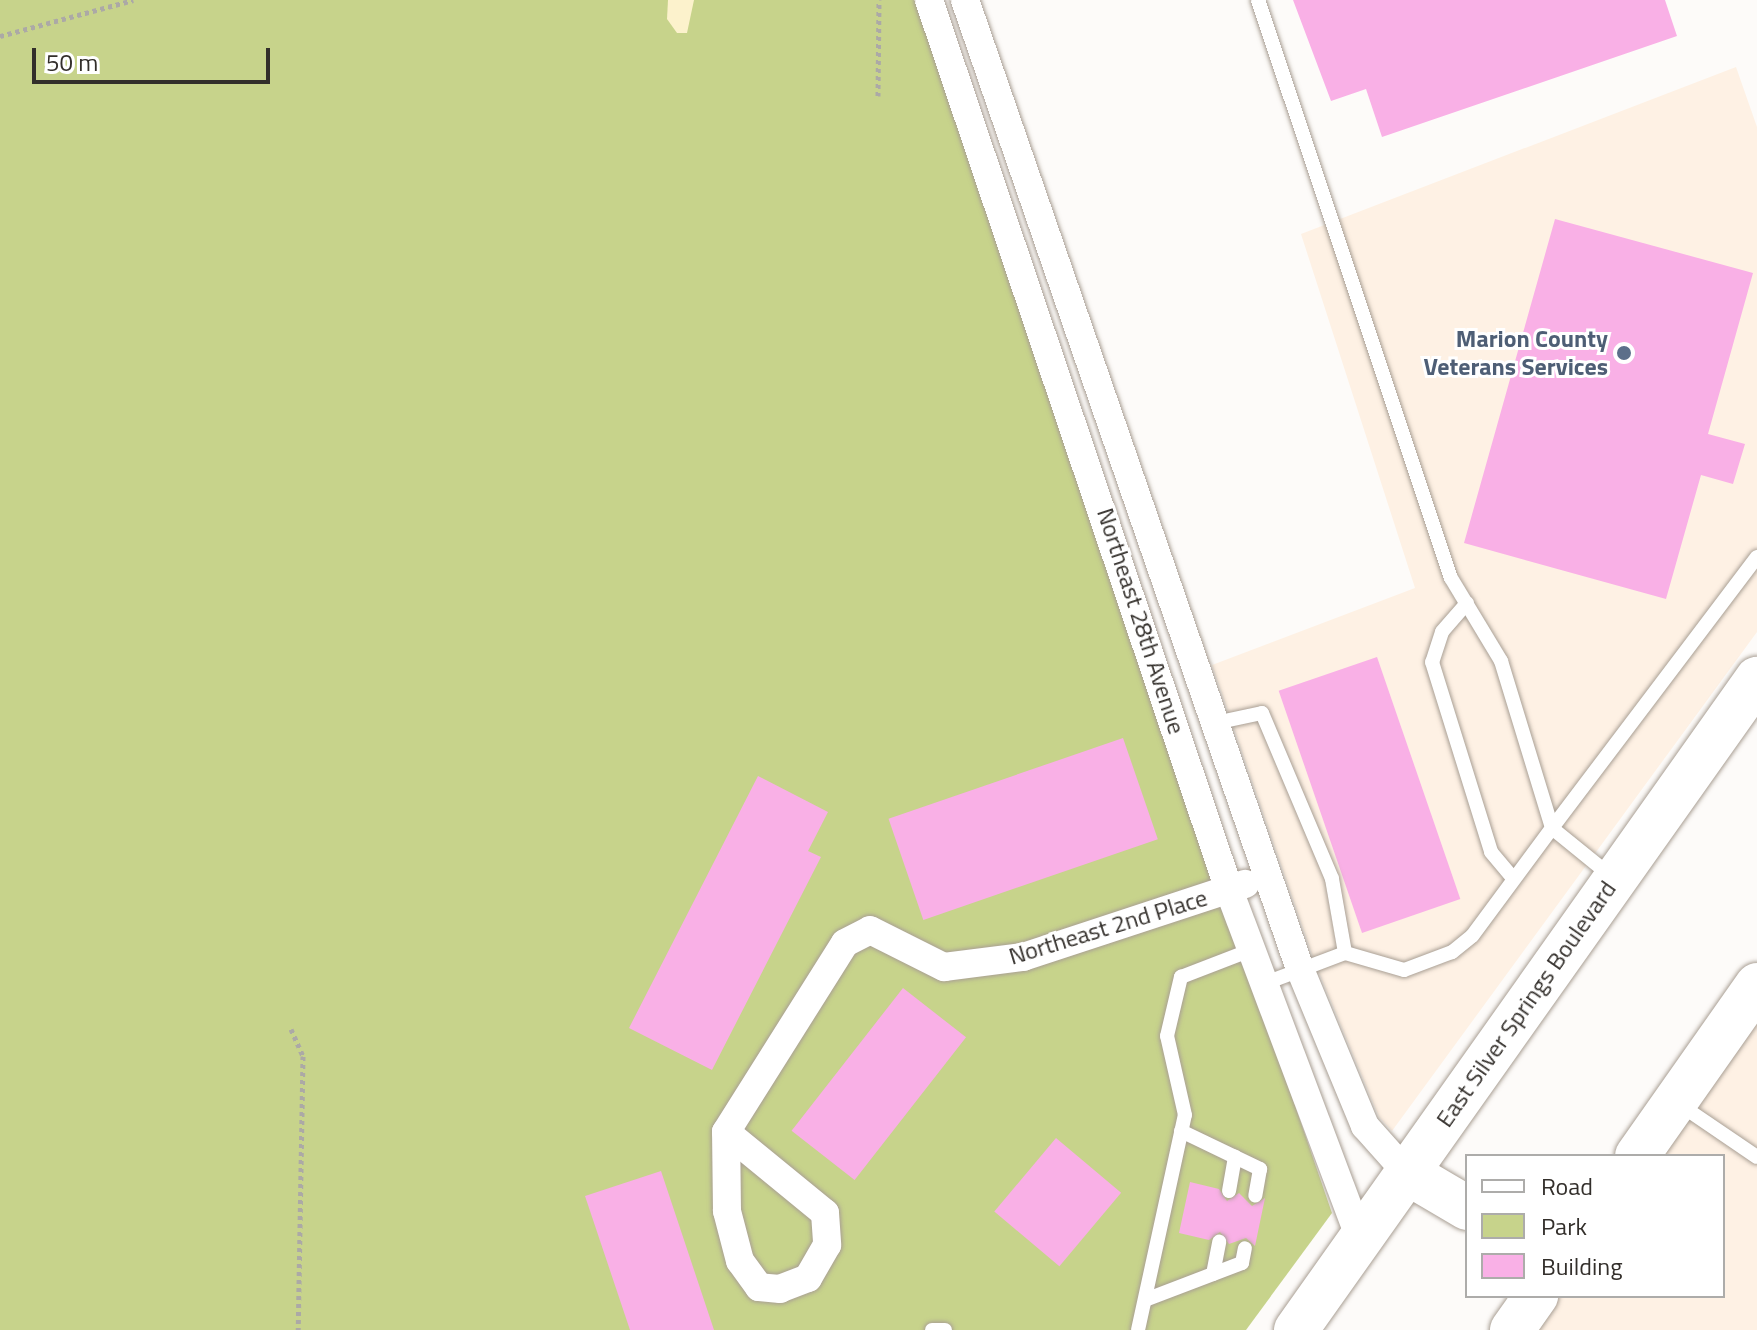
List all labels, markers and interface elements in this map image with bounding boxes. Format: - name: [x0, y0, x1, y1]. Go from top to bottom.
- scale bar: [36, 32, 274, 82]
- text: 50 m: [46, 44, 98, 80]
- place label: Marion County Veterans Services: [1423, 325, 1608, 381]
- marker: Marion County Veterans Services: [1615, 344, 1633, 362]
- street label: Northeast 28th Avenue: [1091, 504, 1191, 738]
- street label: East Silver Springs Boulevard: [1430, 875, 1622, 1133]
- street label: Northeast 2nd Place: [1005, 883, 1211, 971]
- legend: [1465, 1154, 1725, 1298]
- text: Road: [1541, 1168, 1593, 1204]
- text: Park: [1541, 1208, 1587, 1244]
- text: Building: [1541, 1248, 1623, 1284]

